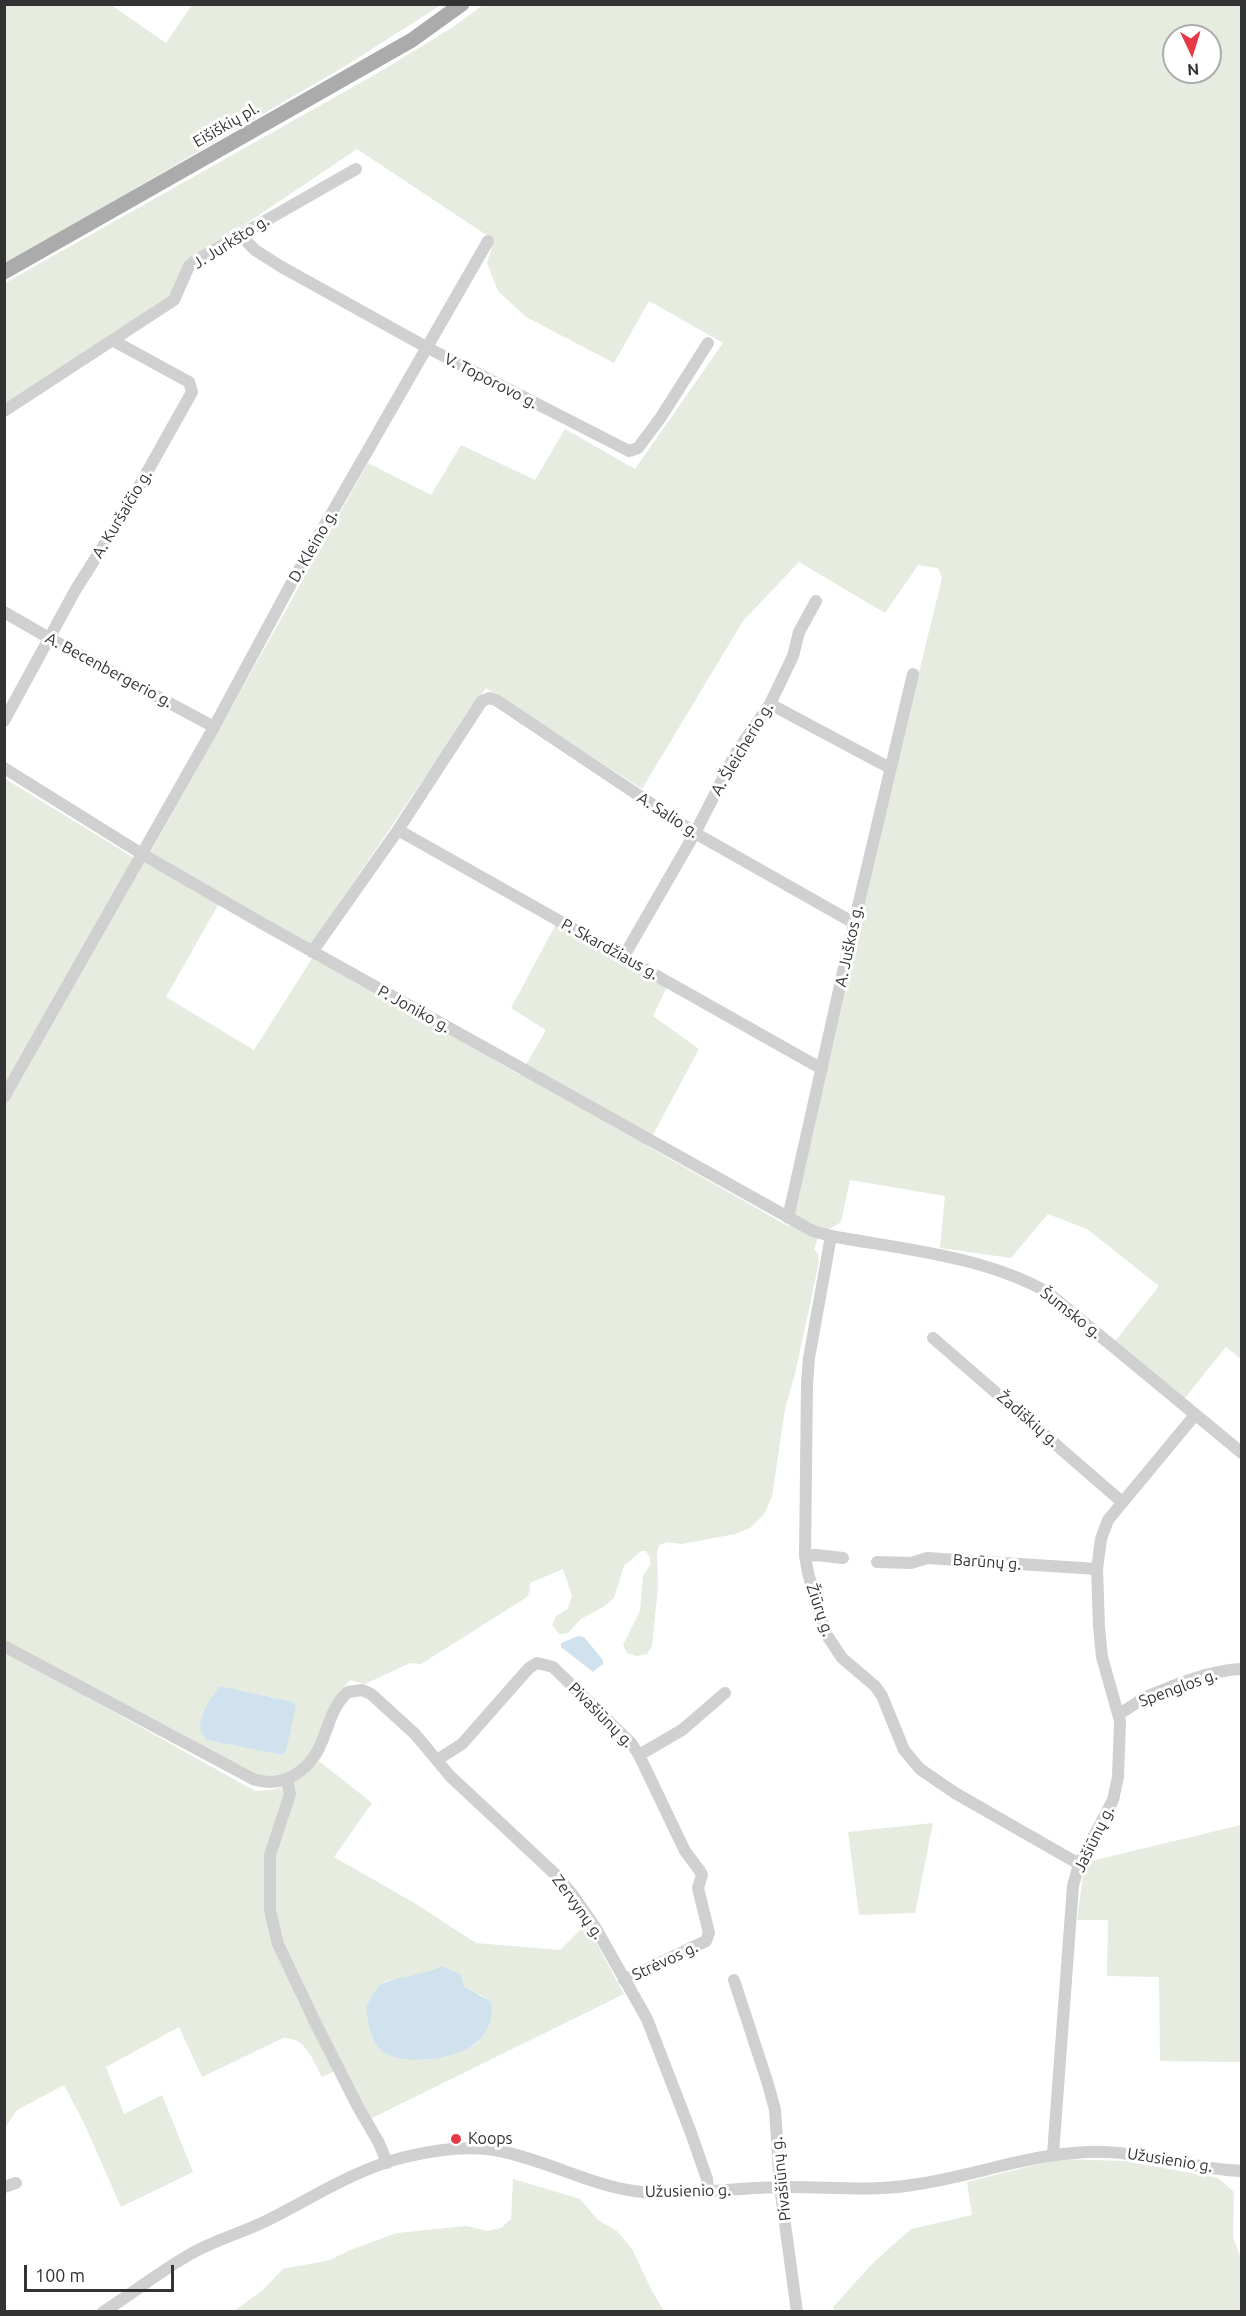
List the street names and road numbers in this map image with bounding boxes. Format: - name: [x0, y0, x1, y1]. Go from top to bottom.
- street label: Eišiškių pl.: [190, 98, 262, 152]
- street label: J. Jurkšto g.: [189, 211, 273, 273]
- street label: V. Toporovo g.: [441, 349, 541, 413]
- street label: A. Kuršaičio g.: [88, 466, 156, 562]
- street label: D. Kleino g.: [285, 506, 341, 586]
- street label: A. Becenbergerio g.: [42, 628, 176, 712]
- street label: A. Šleicherio g.: [707, 699, 777, 799]
- street label: A. Salio g.: [634, 788, 702, 842]
- street label: A. Juškos g.: [831, 903, 867, 989]
- street label: P. Skardžiaus g.: [558, 914, 662, 984]
- street label: P. Joniko g.: [374, 981, 454, 1037]
- street label: Šumsko g.: [1037, 1283, 1105, 1343]
- street label: Žadiškių g.: [993, 1387, 1063, 1451]
- street label: Barūnų g.: [952, 1550, 1022, 1574]
- street label: Žiūrų g.: [802, 1581, 838, 1639]
- street label: Spenglos g.: [1136, 1665, 1220, 1711]
- street label: Pivašiūnų g.: [564, 1678, 638, 1752]
- street label: Jašiūnų g.: [1070, 1803, 1118, 1875]
- street label: Zervynų g.: [548, 1871, 608, 1943]
- street label: Strėvos g.: [629, 1937, 701, 1985]
- street label: Pivašiūnų g.: [767, 2136, 795, 2222]
- street label: Užusienio g.: [1126, 2144, 1214, 2176]
- street label: Užusienio g.: [645, 2181, 731, 2201]

